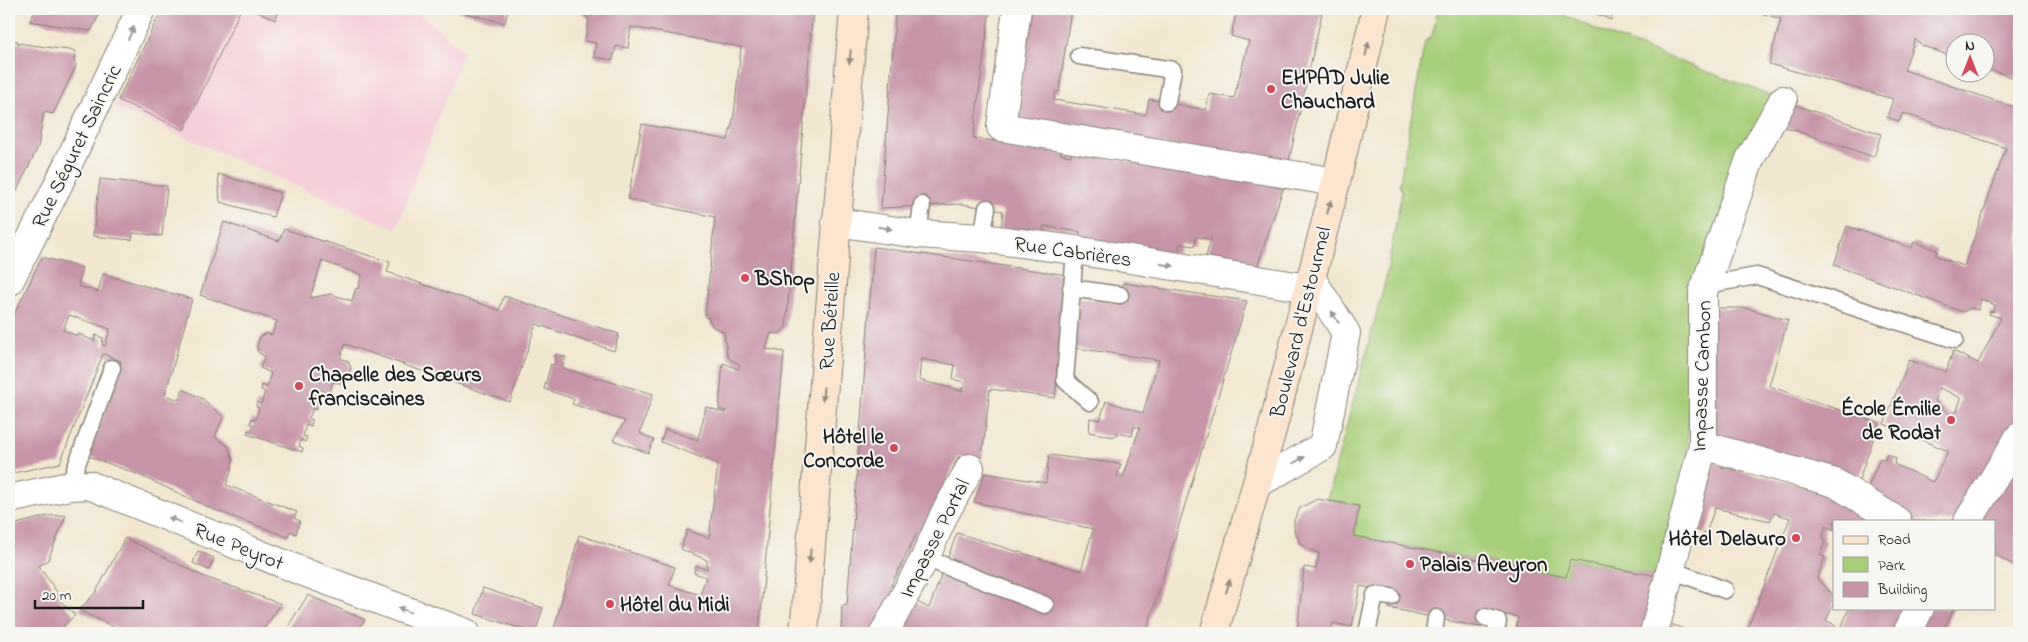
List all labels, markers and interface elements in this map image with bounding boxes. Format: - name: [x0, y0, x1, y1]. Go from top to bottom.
- one-way arrow: [127, 26, 135, 40]
- north arrow: [1946, 32, 1996, 82]
- text: N: [1965, 36, 1975, 57]
- one-way arrow: [1363, 41, 1371, 56]
- one-way arrow: [846, 50, 854, 66]
- street label: Rue Séguret Saincric: [25, 59, 133, 235]
- place label: EHPAD Julie Chauchard: [1281, 64, 1390, 118]
- marker: EHPAD Julie Chauchard: [1265, 83, 1277, 95]
- one-way arrow: [1326, 200, 1334, 215]
- street label: Boulevard d'Estourmel: [1263, 224, 1340, 422]
- one-way arrow: [877, 225, 893, 233]
- street label: Rue Cabrières: [1012, 230, 1133, 276]
- one-way arrow: [1159, 261, 1175, 269]
- place label: BShop: [754, 265, 815, 295]
- street label: Rue Béteille: [813, 270, 849, 371]
- marker: BShop: [739, 272, 751, 284]
- street label: Impasse Cambon: [1685, 300, 1721, 452]
- one-way arrow: [1331, 310, 1340, 323]
- place label: Chapelle des Sœurs franciscaines: [308, 361, 482, 415]
- marker: Chapelle des Sœurs franciscaines: [293, 380, 305, 392]
- one-way arrow: [819, 386, 827, 402]
- place label: École Émilie de Rodat: [1841, 395, 1942, 449]
- marker: École Émilie de Rodat: [1945, 414, 1957, 426]
- place label: Hôtel le Concorde: [803, 423, 885, 477]
- marker: Hôtel le Concorde: [888, 442, 900, 454]
- one-way arrow: [1292, 456, 1306, 464]
- street label: Impasse Portal: [893, 474, 979, 604]
- one-way arrow: [167, 516, 182, 523]
- street label: Rue Peyrot: [188, 516, 288, 581]
- legend: [1833, 520, 1996, 610]
- place label: Hôtel Delauro: [1669, 525, 1786, 555]
- text: Road: [1878, 529, 1911, 551]
- marker: Hôtel Delauro: [1790, 532, 1802, 544]
- one-way arrow: [806, 548, 814, 564]
- place label: Palais Aveyron: [1420, 551, 1547, 583]
- text: Park: [1878, 555, 1906, 577]
- marker: Palais Aveyron: [1404, 558, 1416, 570]
- scale bar: [35, 577, 142, 609]
- one-way arrow: [1224, 579, 1232, 594]
- text: Building: [1877, 579, 1927, 602]
- text: 20 m: [42, 585, 72, 607]
- place label: Hôtel du Midi: [620, 591, 730, 621]
- marker: Hôtel du Midi: [604, 598, 616, 610]
- one-way arrow: [396, 606, 411, 614]

